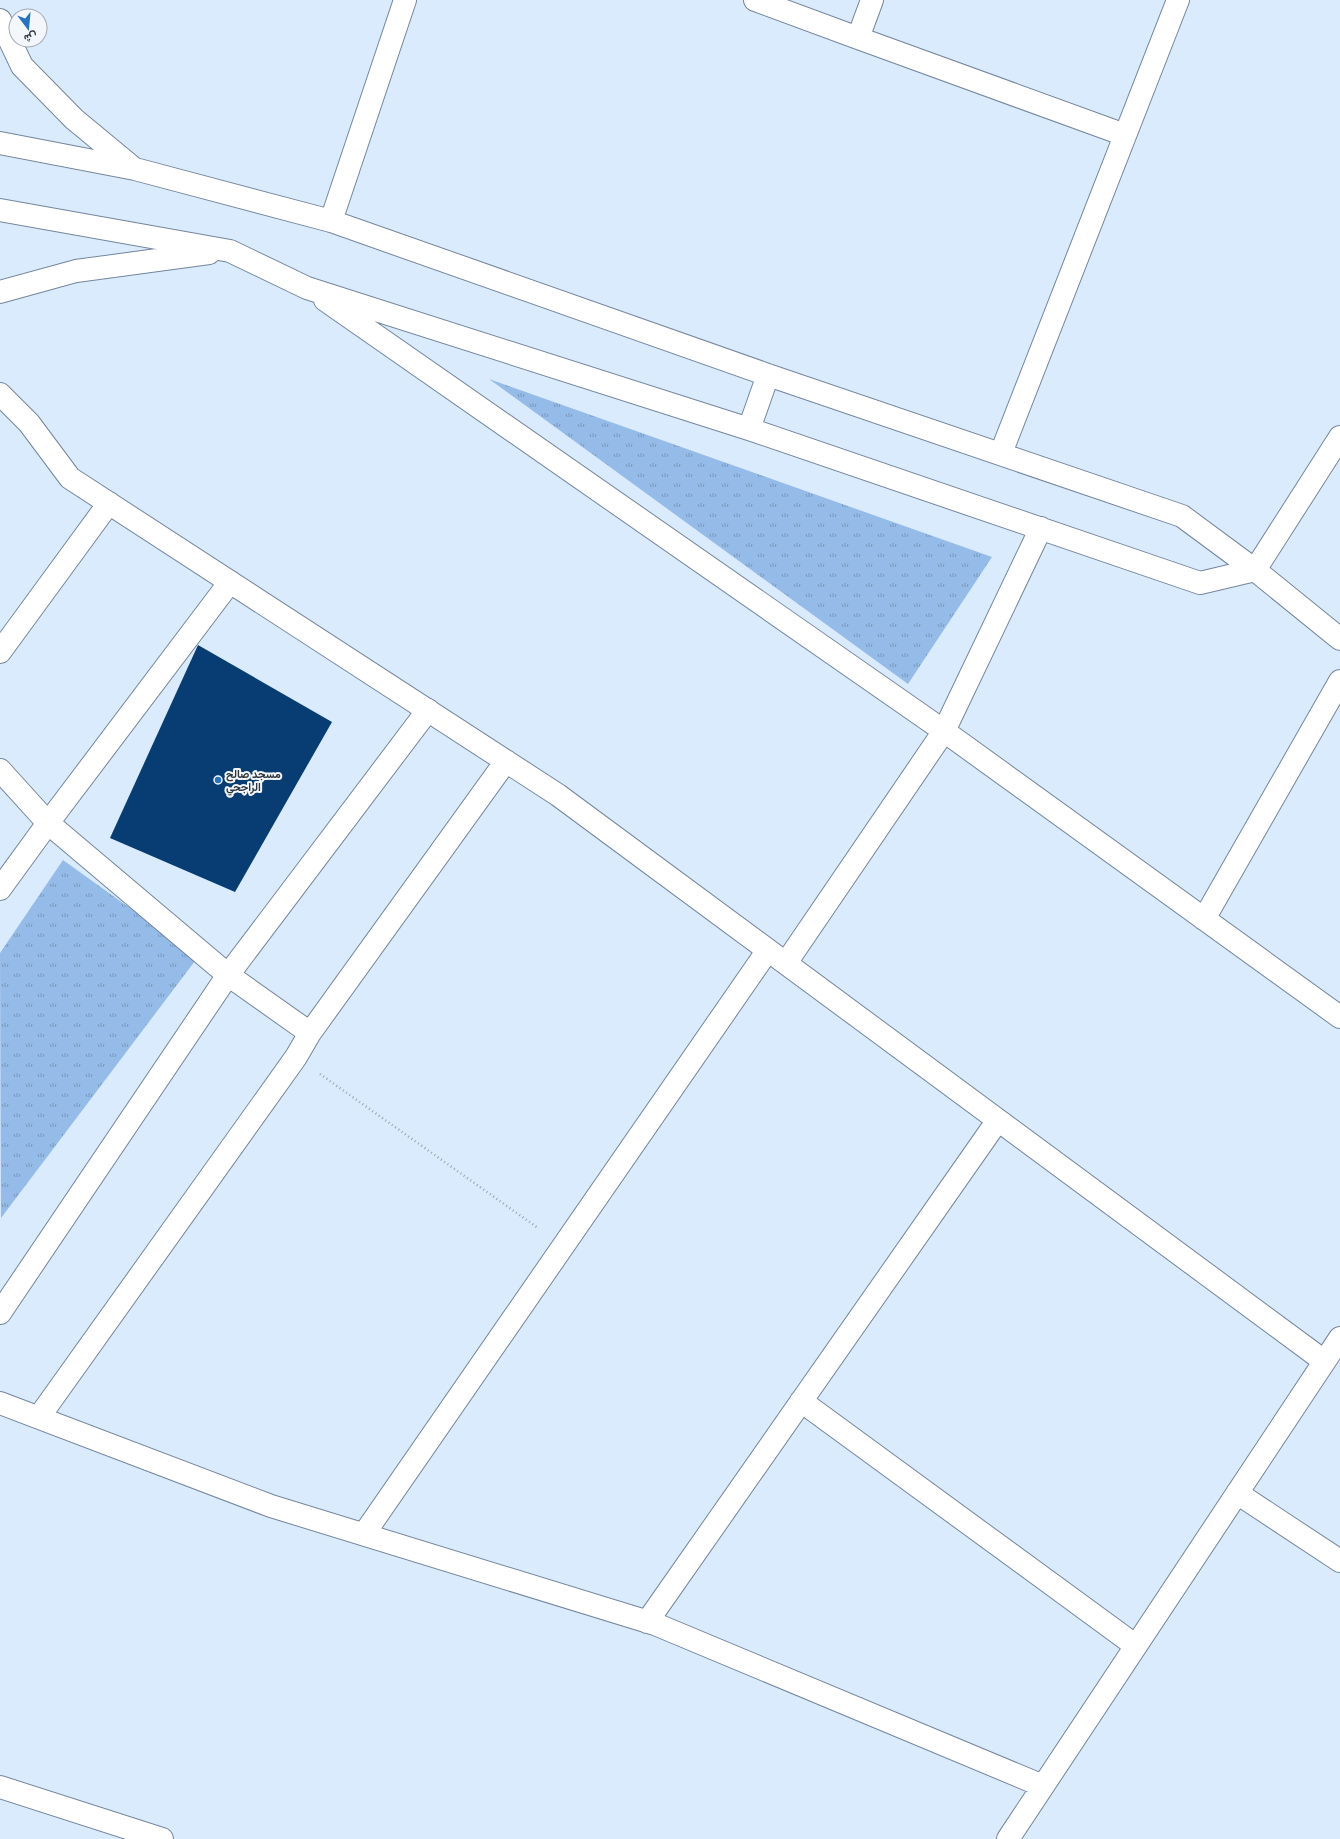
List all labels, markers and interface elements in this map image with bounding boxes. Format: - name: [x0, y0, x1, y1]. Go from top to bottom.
- north arrow: [8, 8, 48, 48]
- text: ش: [22, 29, 39, 46]
- place label: مسجد صالح الراجحي: [226, 767, 281, 796]
- marker: مسجد صالح الراجحي: [213, 775, 223, 785]

